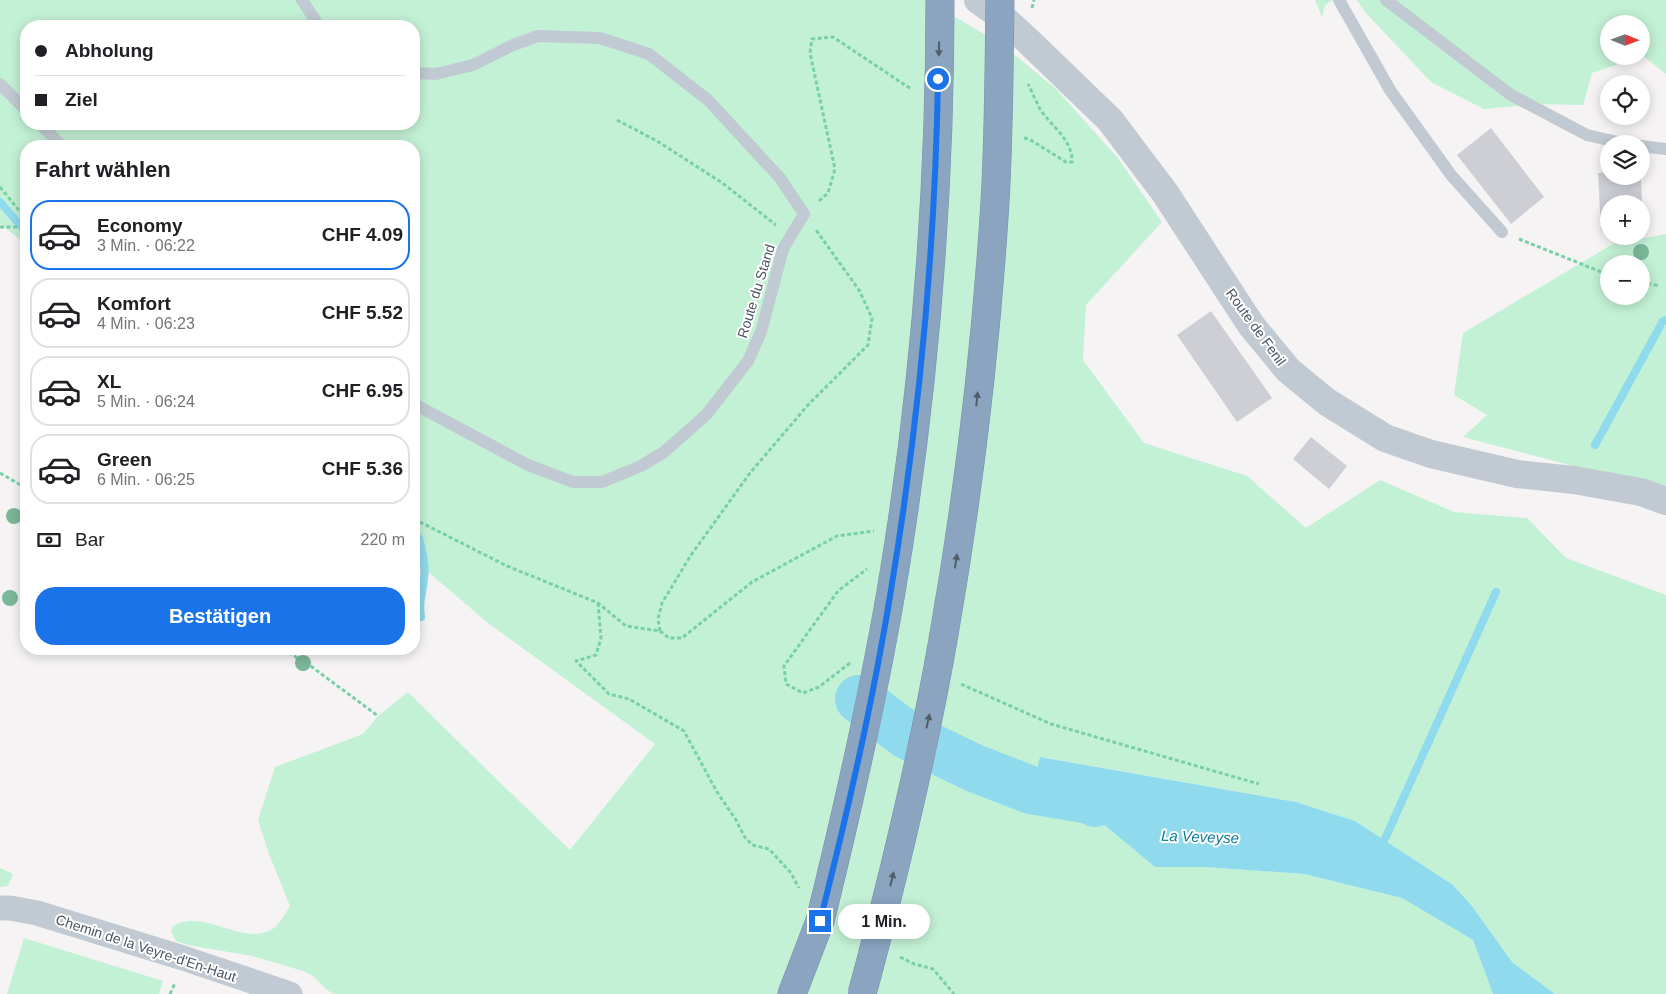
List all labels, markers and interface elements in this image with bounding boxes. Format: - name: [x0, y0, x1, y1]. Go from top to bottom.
- north arrow: [1600, 15, 1650, 65]
- map controls: [1600, 15, 1650, 305]
- text: Abholung: [65, 40, 154, 61]
- one-way arrow: [935, 41, 943, 57]
- route start: [927, 68, 949, 90]
- button: locate: [1600, 75, 1650, 125]
- text: Ziel: [65, 89, 98, 110]
- button: layers: [1600, 135, 1650, 185]
- text: Fahrt wählen: [35, 157, 171, 182]
- button: +: [1600, 195, 1650, 245]
- icon: car: [37, 213, 82, 258]
- text: Economy: [97, 215, 183, 236]
- text: CHF 4.09: [322, 224, 403, 245]
- text: 3 Min. · 06:22: [97, 237, 195, 254]
- street label: Route du Stand: [734, 242, 778, 340]
- button: −: [1600, 255, 1650, 305]
- street label: Route de Fenil: [1223, 285, 1289, 369]
- icon: car: [37, 291, 82, 336]
- text: Komfort: [97, 293, 171, 314]
- text: CHF 5.52: [322, 302, 403, 323]
- text: 4 Min. · 06:23: [97, 315, 195, 332]
- icon: car: [37, 369, 82, 414]
- text: XL: [97, 371, 121, 392]
- text: CHF 6.95: [322, 380, 403, 401]
- one-way arrow: [973, 391, 981, 407]
- text: 5 Min. · 06:24: [97, 393, 195, 410]
- icon: car: [37, 447, 82, 492]
- text: Green: [97, 449, 152, 470]
- text: CHF 5.36: [322, 458, 403, 479]
- text: 6 Min. · 06:25: [97, 471, 195, 488]
- icon: cash: [35, 526, 63, 554]
- text: Bar: [75, 529, 105, 550]
- text: 220 m: [361, 531, 405, 548]
- one-way arrow: [952, 552, 960, 568]
- button: Bestätigen: [35, 587, 405, 645]
- one-way arrow: [924, 713, 932, 728]
- water label: La Veveyse: [1161, 827, 1239, 846]
- one-way arrow: [888, 872, 896, 887]
- callout: 1 Min.: [838, 904, 930, 938]
- route end: [809, 910, 831, 932]
- street label: Chemin de la Veyre-d'En-Haut: [54, 911, 238, 985]
- text: 1 Min.: [861, 913, 907, 930]

